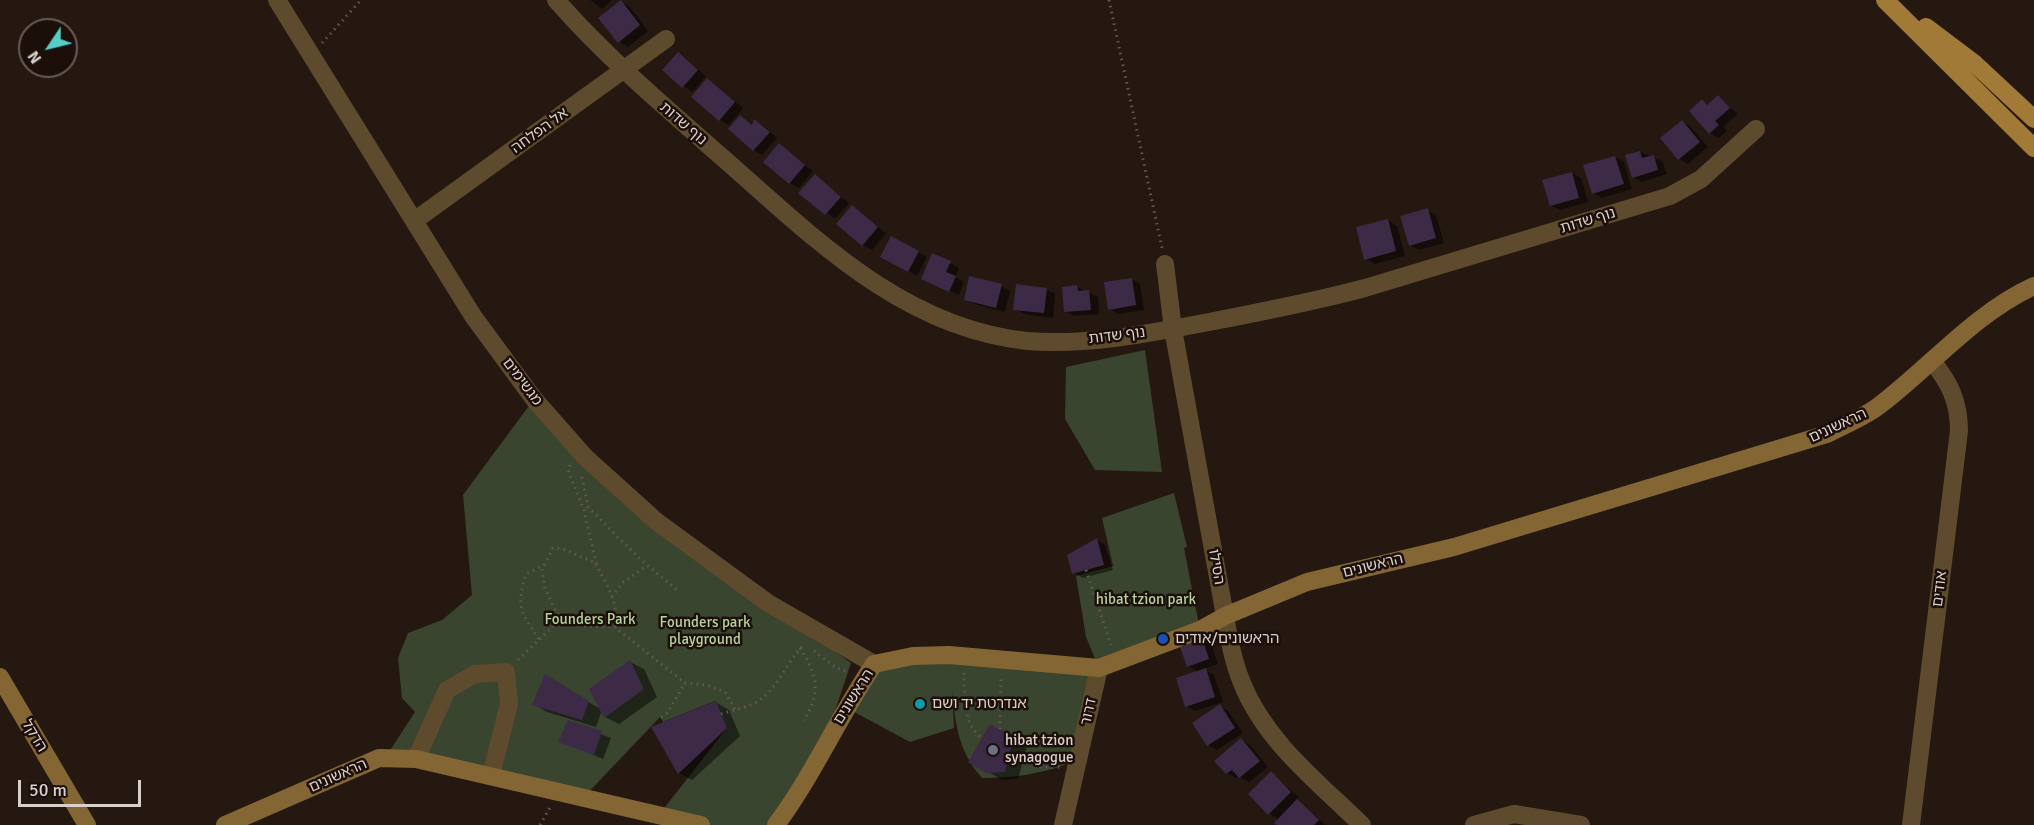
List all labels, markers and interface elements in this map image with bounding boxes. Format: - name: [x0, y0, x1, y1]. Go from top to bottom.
- north arrow: [18, 18, 78, 78]
- text: N: [24, 47, 46, 67]
- street label: נוף שדות: [656, 99, 710, 149]
- street label: אל הפלחה: [508, 104, 572, 158]
- street label: נוף שדות: [1558, 204, 1618, 238]
- street label: נוף שדות: [1088, 324, 1146, 348]
- street label: מגשימים: [498, 355, 546, 409]
- street label: הראשונים: [1806, 405, 1870, 447]
- street label: הסילו: [1204, 548, 1228, 586]
- street label: הראשונים: [1341, 550, 1405, 582]
- street label: אודים: [1929, 570, 1951, 608]
- park label: hibat tzion park: [1096, 591, 1196, 609]
- park label: Founders Park: [544, 611, 636, 629]
- park label: Founders park playground: [659, 614, 751, 649]
- place label: הראשונים/אודים: [1175, 630, 1279, 648]
- marker: הראשונים/אודים: [1156, 632, 1170, 646]
- street label: הראשונים: [830, 666, 878, 728]
- place label: אנדרטת יד ושם: [932, 695, 1027, 713]
- marker: אנדרטת יד ושם: [913, 697, 927, 711]
- street label: דרור: [1077, 697, 1101, 727]
- street label: הדקל: [17, 716, 51, 756]
- place label: hibat tzion synagogue: [1005, 732, 1074, 767]
- marker: hibat tzion synagogue: [986, 743, 1000, 757]
- street label: הראשונים: [306, 755, 370, 797]
- scale bar: [21, 768, 144, 806]
- text: 50 m: [29, 779, 67, 801]

